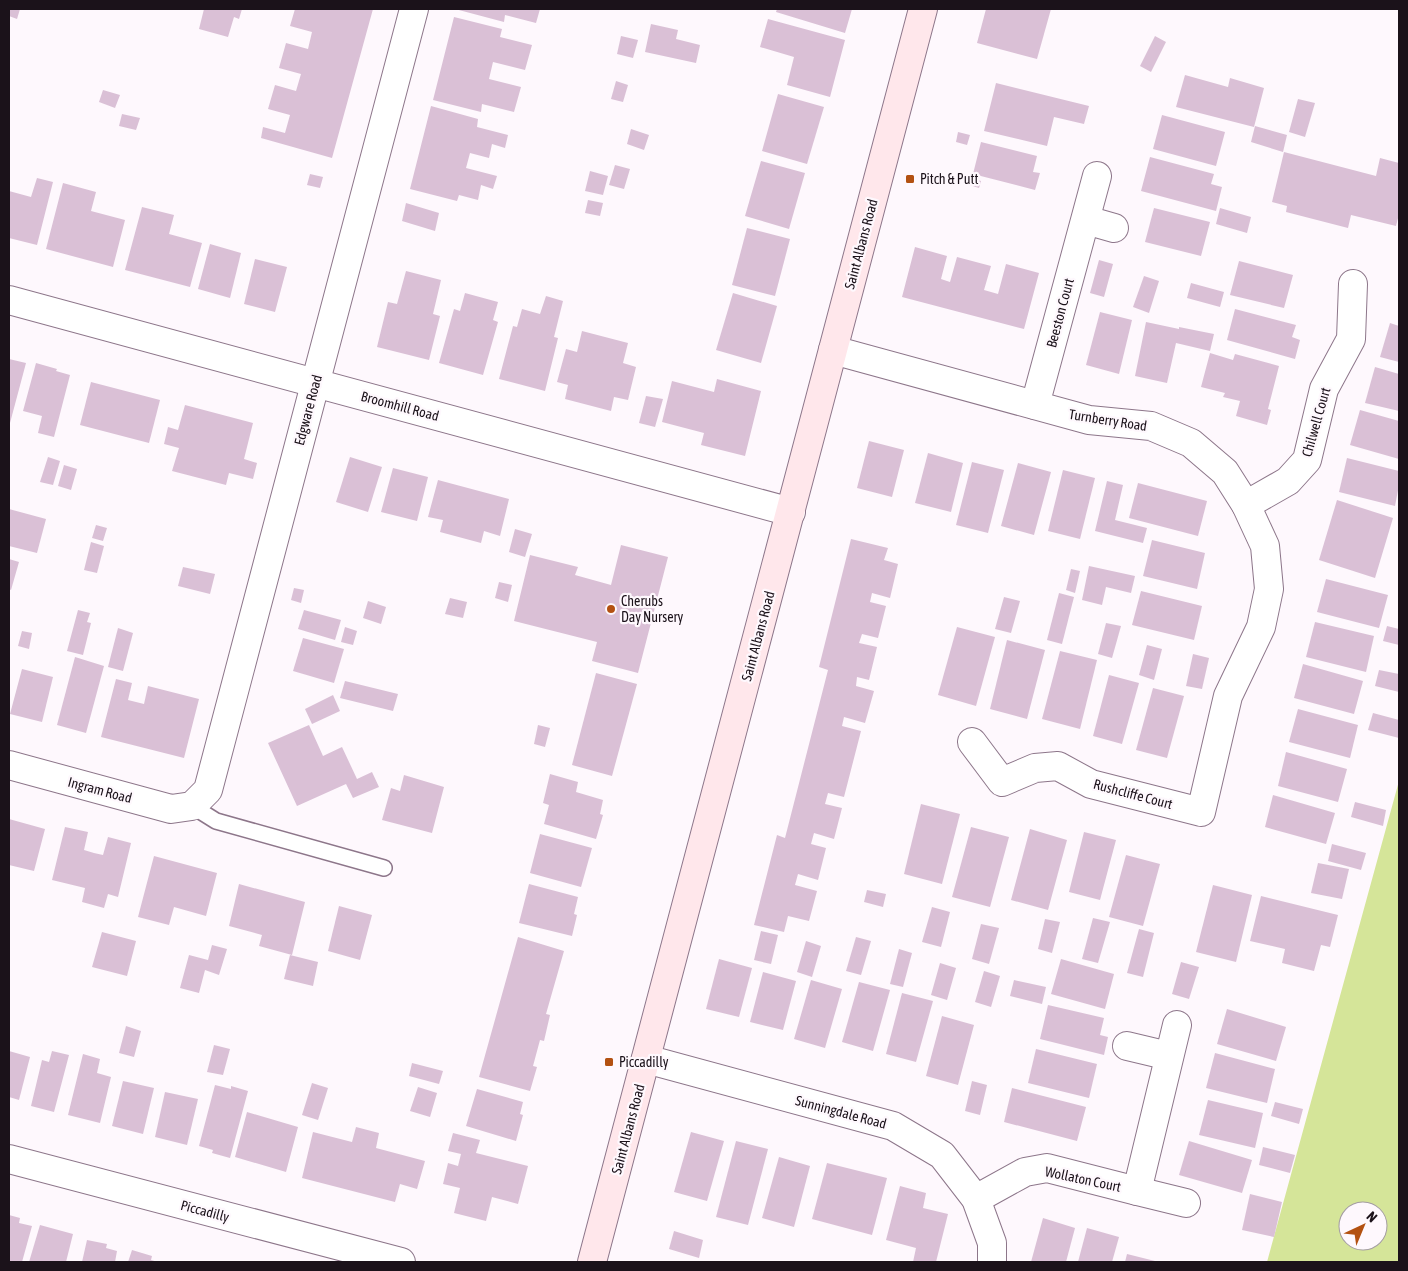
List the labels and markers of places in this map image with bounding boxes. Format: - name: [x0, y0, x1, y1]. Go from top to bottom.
- place label: Pitch & Putt: [920, 171, 978, 187]
- marker: Pitch & Putt: [904, 173, 916, 185]
- place label: Cherubs Day Nursery: [621, 593, 684, 625]
- marker: Cherubs Day Nursery: [605, 603, 617, 615]
- place label: Piccadilly: [619, 1054, 669, 1070]
- marker: Piccadilly: [603, 1056, 615, 1068]

